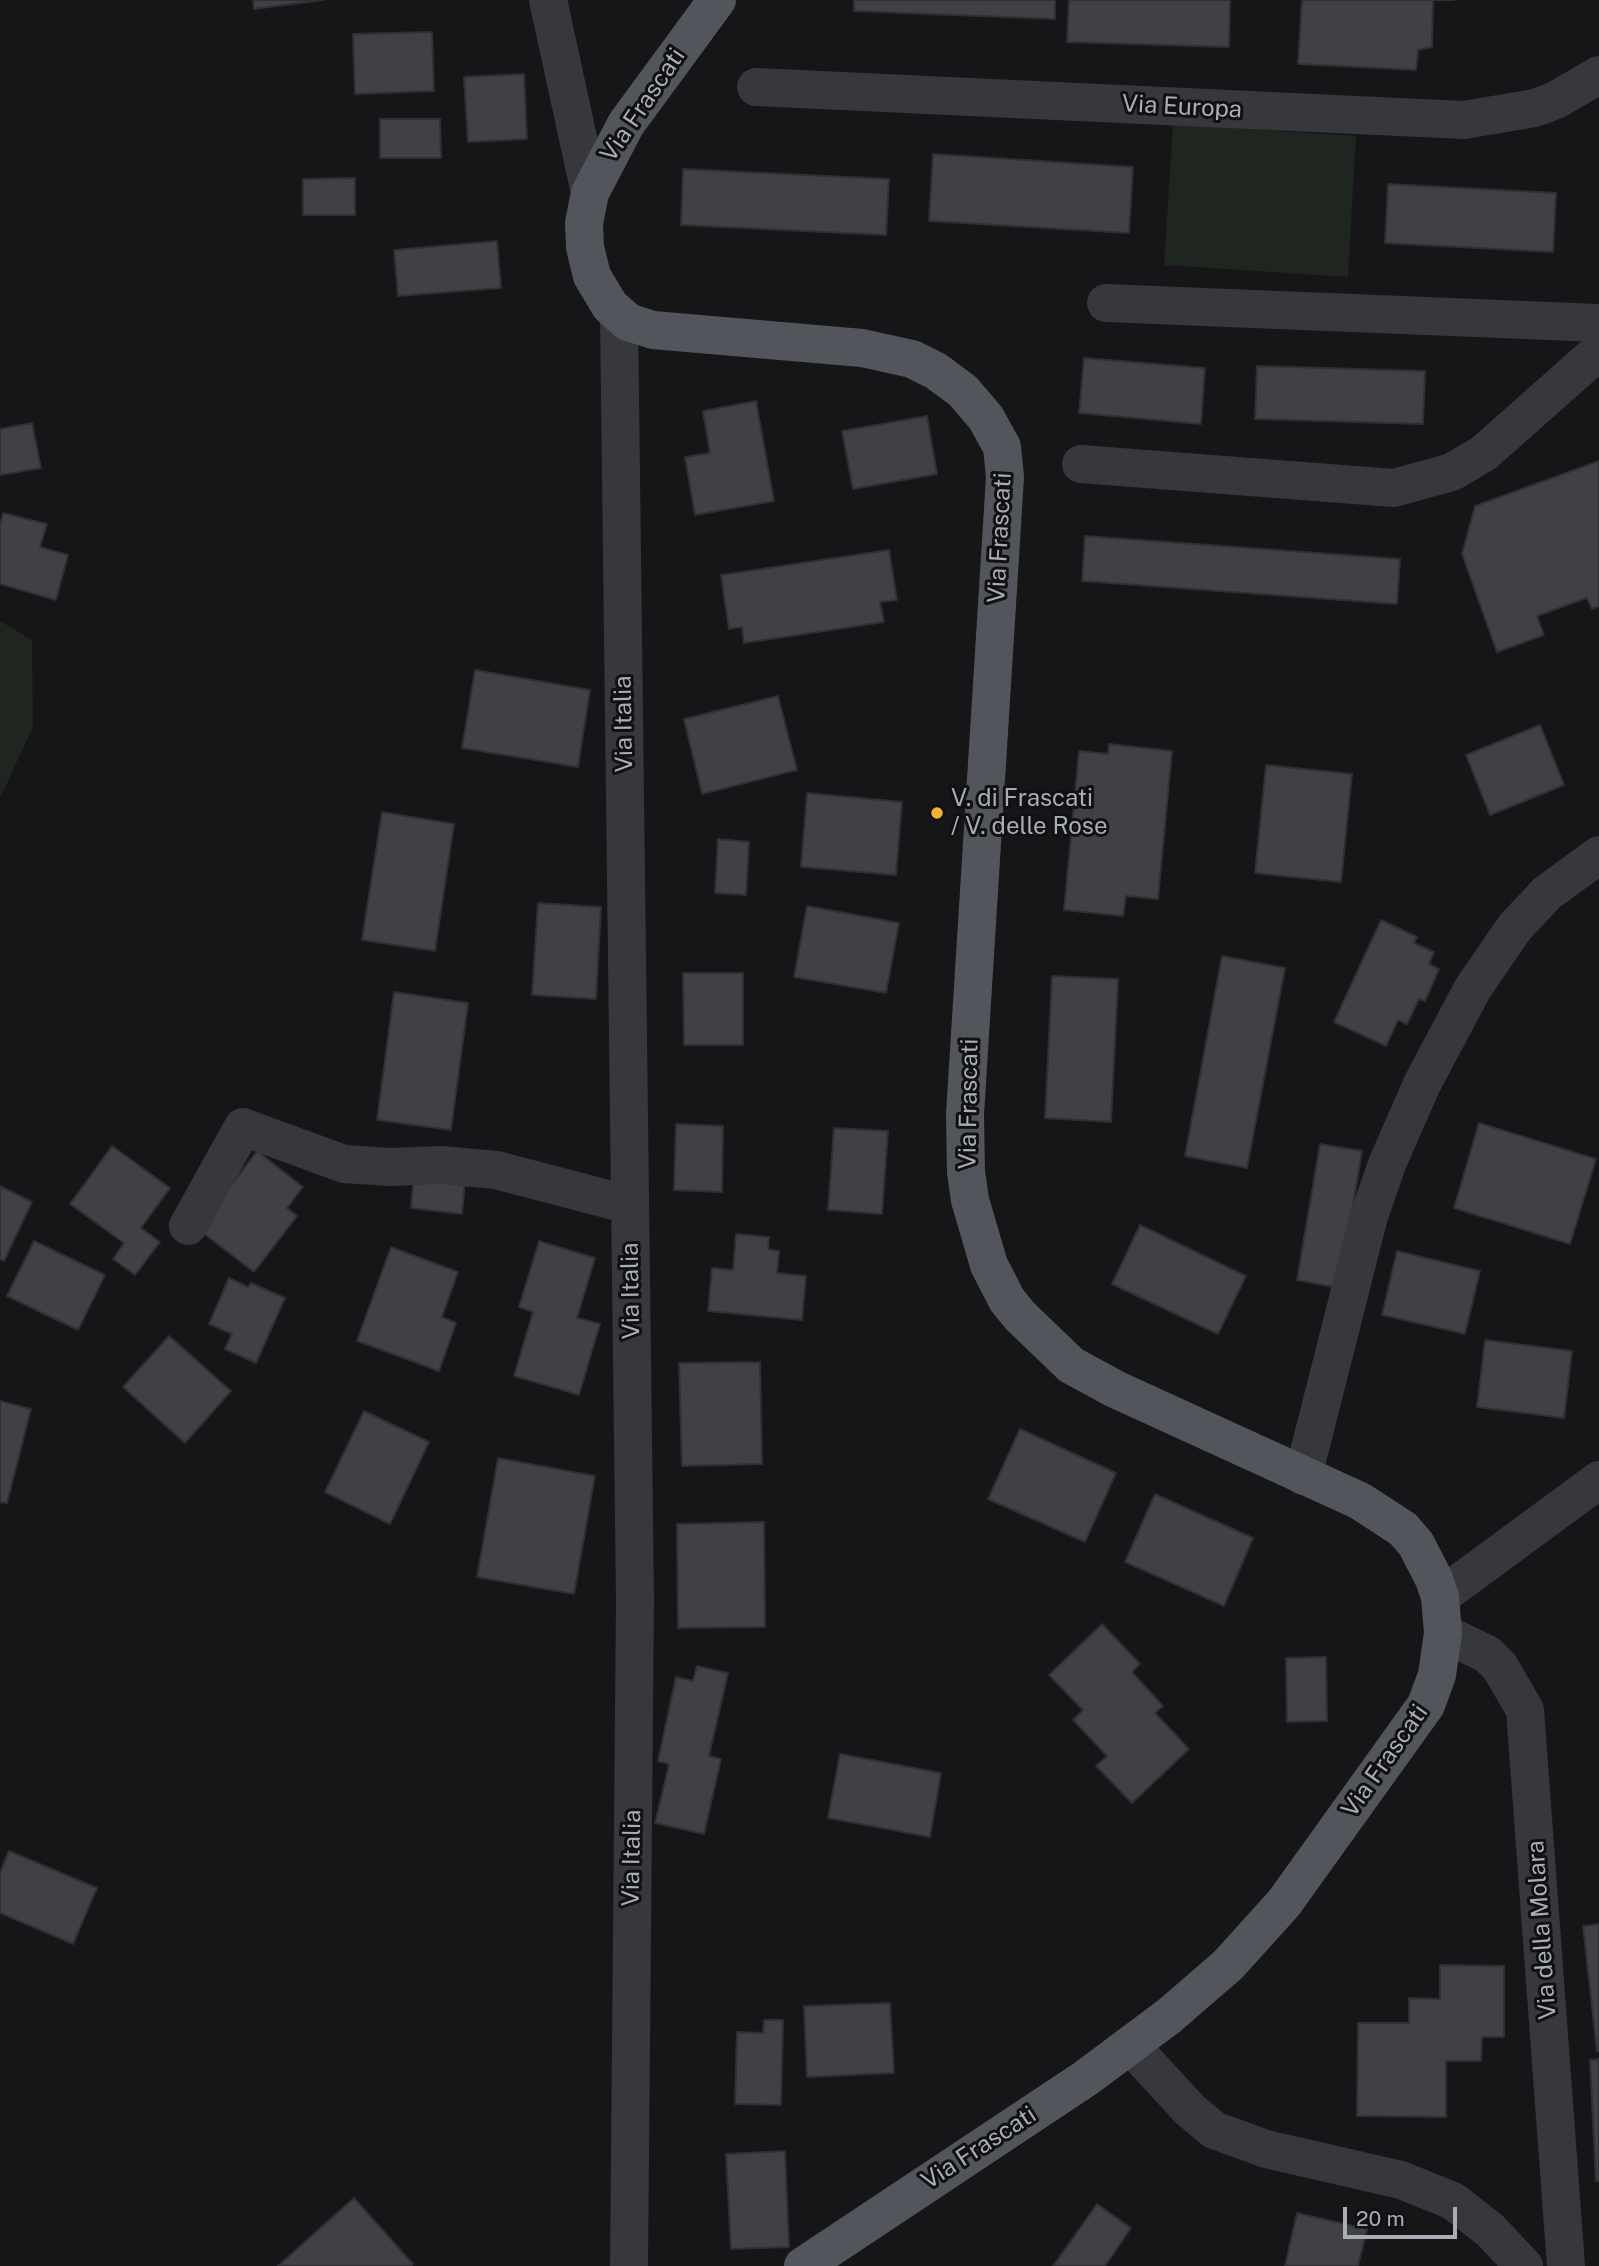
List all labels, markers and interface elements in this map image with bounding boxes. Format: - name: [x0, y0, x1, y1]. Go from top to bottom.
- street label: Via Frascati: [595, 43, 691, 167]
- street label: Via Europa: [1121, 89, 1243, 125]
- street label: Via Frascati: [982, 472, 1018, 604]
- street label: Via Italia: [609, 675, 639, 773]
- place label: V. di Frascati / V. delle Rose: [951, 785, 1108, 841]
- marker: V. di Frascati / V. delle Rose: [929, 805, 945, 821]
- street label: Via Frascati: [953, 1038, 985, 1170]
- street label: Via Italia: [616, 1242, 646, 1340]
- street label: Via Frascati: [1336, 1699, 1434, 1823]
- street label: Via Italia: [617, 1809, 647, 1907]
- street label: Via della Molara: [1521, 1839, 1563, 2021]
- street label: Via Frascati: [916, 2100, 1042, 2196]
- scale bar: [1347, 2192, 1461, 2236]
- text: 20 m: [1356, 2206, 1405, 2231]

